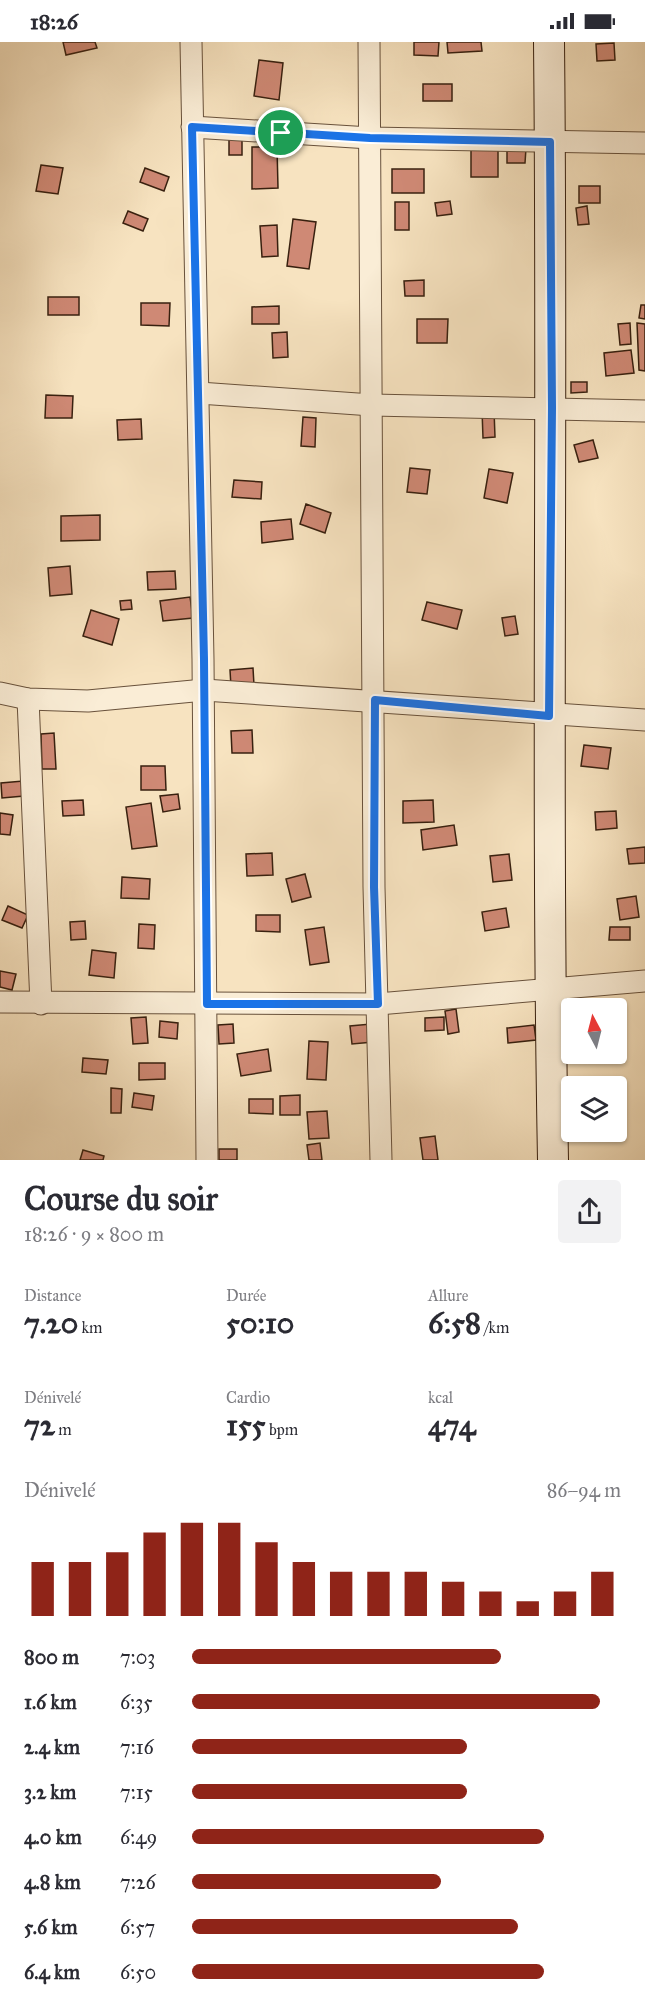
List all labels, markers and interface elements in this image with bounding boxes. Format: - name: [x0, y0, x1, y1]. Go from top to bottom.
- text: 18:26: [30, 8, 78, 35]
- pin: [255, 107, 306, 158]
- icon: arrive: [264, 116, 297, 149]
- north arrow: [561, 998, 627, 1064]
- map controls: [561, 998, 627, 1142]
- button: layers: [561, 1076, 627, 1142]
- text: Course du soir: [24, 1179, 218, 1219]
- button: share: [558, 1180, 621, 1243]
- text: 18:26 · 9 × 800 m: [24, 1222, 164, 1246]
- text: Distance: [24, 1286, 81, 1305]
- text: Durée: [226, 1286, 266, 1305]
- text: Allure: [428, 1286, 468, 1305]
- text: 7.20: [24, 1305, 78, 1341]
- text: 50:10: [226, 1305, 294, 1341]
- text: 6:58: [428, 1305, 481, 1341]
- text: km: [78, 1318, 102, 1337]
- text: /km: [481, 1318, 509, 1337]
- text: Dénivelé: [24, 1388, 81, 1407]
- text: Cardio: [226, 1388, 270, 1407]
- text: kcal: [428, 1388, 453, 1407]
- text: 72: [24, 1407, 55, 1443]
- text: 155: [226, 1407, 266, 1443]
- text: 474: [428, 1407, 475, 1443]
- text: m: [55, 1420, 72, 1439]
- text: bpm: [266, 1420, 298, 1439]
- text: Dénivelé: [24, 1478, 96, 1502]
- text: 86–94 m: [547, 1478, 621, 1502]
- text: 800 m: [24, 1645, 79, 1669]
- text: 7:03: [120, 1645, 155, 1669]
- text: 1.6 km: [24, 1690, 77, 1714]
- text: 6:35: [120, 1690, 153, 1714]
- text: 2.4 km: [24, 1735, 80, 1759]
- text: 7:16: [120, 1735, 154, 1759]
- text: 3.2 km: [24, 1780, 76, 1804]
- text: 7:15: [120, 1780, 153, 1804]
- text: 4.0 km: [24, 1825, 82, 1849]
- text: 6:49: [120, 1825, 157, 1849]
- text: 4.8 km: [24, 1870, 81, 1894]
- text: 7:26: [120, 1870, 156, 1894]
- text: 5.6 km: [24, 1915, 78, 1939]
- text: 6:57: [120, 1915, 155, 1939]
- text: 6.4 km: [24, 1960, 80, 1984]
- text: 6:50: [120, 1960, 156, 1984]

